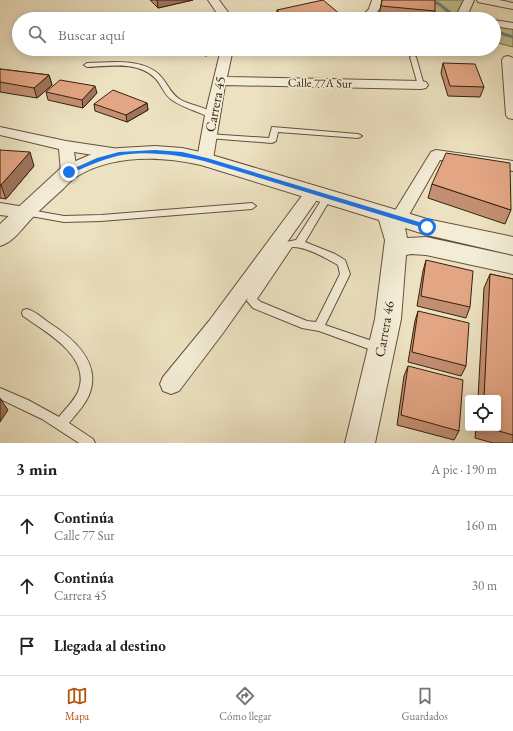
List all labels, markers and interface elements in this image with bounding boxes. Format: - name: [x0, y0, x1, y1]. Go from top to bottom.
- search box: [12, 12, 501, 56]
- icon: search: [26, 23, 48, 45]
- text: Buscar aquí: [58, 25, 125, 44]
- street label: Carrera 45: [201, 74, 229, 134]
- street label: Calle 77A Sur: [288, 74, 352, 92]
- route end: [60, 163, 78, 181]
- route start: [418, 218, 436, 236]
- street label: Carrera 46: [370, 299, 398, 359]
- map controls: [465, 395, 501, 431]
- button: locate: [465, 395, 501, 431]
- text: 3 min: [16, 458, 57, 480]
- text: A pie · 190 m: [431, 461, 497, 478]
- text: Continúa: [54, 508, 114, 527]
- icon: ahead: [16, 515, 38, 537]
- text: 160 m: [466, 517, 497, 534]
- text: Calle 77 Sur: [54, 527, 115, 544]
- text: Continúa: [54, 568, 114, 587]
- icon: ahead: [16, 575, 38, 597]
- text: 30 m: [472, 577, 497, 594]
- text: Carrera 45: [54, 587, 107, 604]
- icon: arrive: [16, 635, 38, 657]
- text: Llegada al destino: [54, 636, 166, 655]
- tab: Mapa: [65, 685, 89, 723]
- tab: Cómo llegar: [219, 685, 271, 723]
- tab: Guardados: [401, 685, 448, 723]

